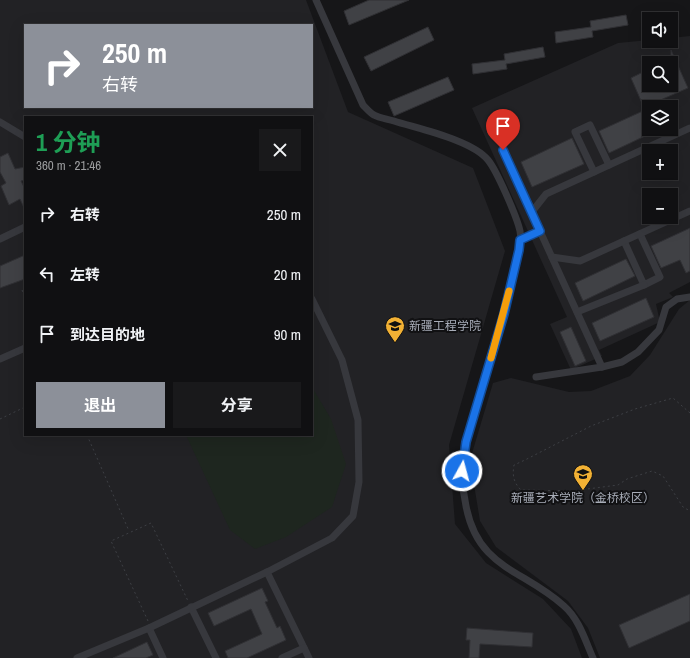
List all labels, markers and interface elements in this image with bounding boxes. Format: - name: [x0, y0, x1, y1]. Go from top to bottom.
- map controls: [642, 12, 678, 224]
- button: sound: [642, 12, 678, 48]
- text: 250 m: [102, 34, 167, 72]
- icon: right: [36, 40, 88, 92]
- button: search: [642, 56, 678, 92]
- text: 右转: [102, 72, 138, 97]
- button: layers: [642, 100, 678, 136]
- pin: [486, 109, 520, 150]
- icon: arrive: [492, 115, 514, 137]
- text: 1 分钟: [36, 126, 100, 158]
- button: close: [259, 129, 301, 171]
- button: +: [642, 144, 678, 180]
- text: 360 m · 21:46: [36, 157, 101, 174]
- button: −: [642, 188, 678, 224]
- icon: right: [36, 203, 58, 225]
- text: 右转: [70, 204, 100, 225]
- text: 250 m: [267, 204, 301, 225]
- icon: left: [36, 263, 58, 285]
- text: 左转: [70, 264, 100, 285]
- text: 20 m: [274, 264, 301, 285]
- school or university icon: 新疆工程学院: [384, 315, 406, 343]
- place label: 新疆工程学院: [409, 318, 481, 334]
- icon: arrive: [36, 323, 58, 345]
- text: 到达目的地: [70, 324, 145, 345]
- text: 90 m: [274, 324, 301, 345]
- button: 退出: [36, 382, 165, 428]
- button: 分享: [173, 382, 301, 428]
- position arrow: [441, 450, 483, 492]
- school or university icon: 新疆艺术学院（金桥校区）: [572, 463, 594, 491]
- place label: 新疆艺术学院（金桥校区）: [511, 490, 655, 506]

